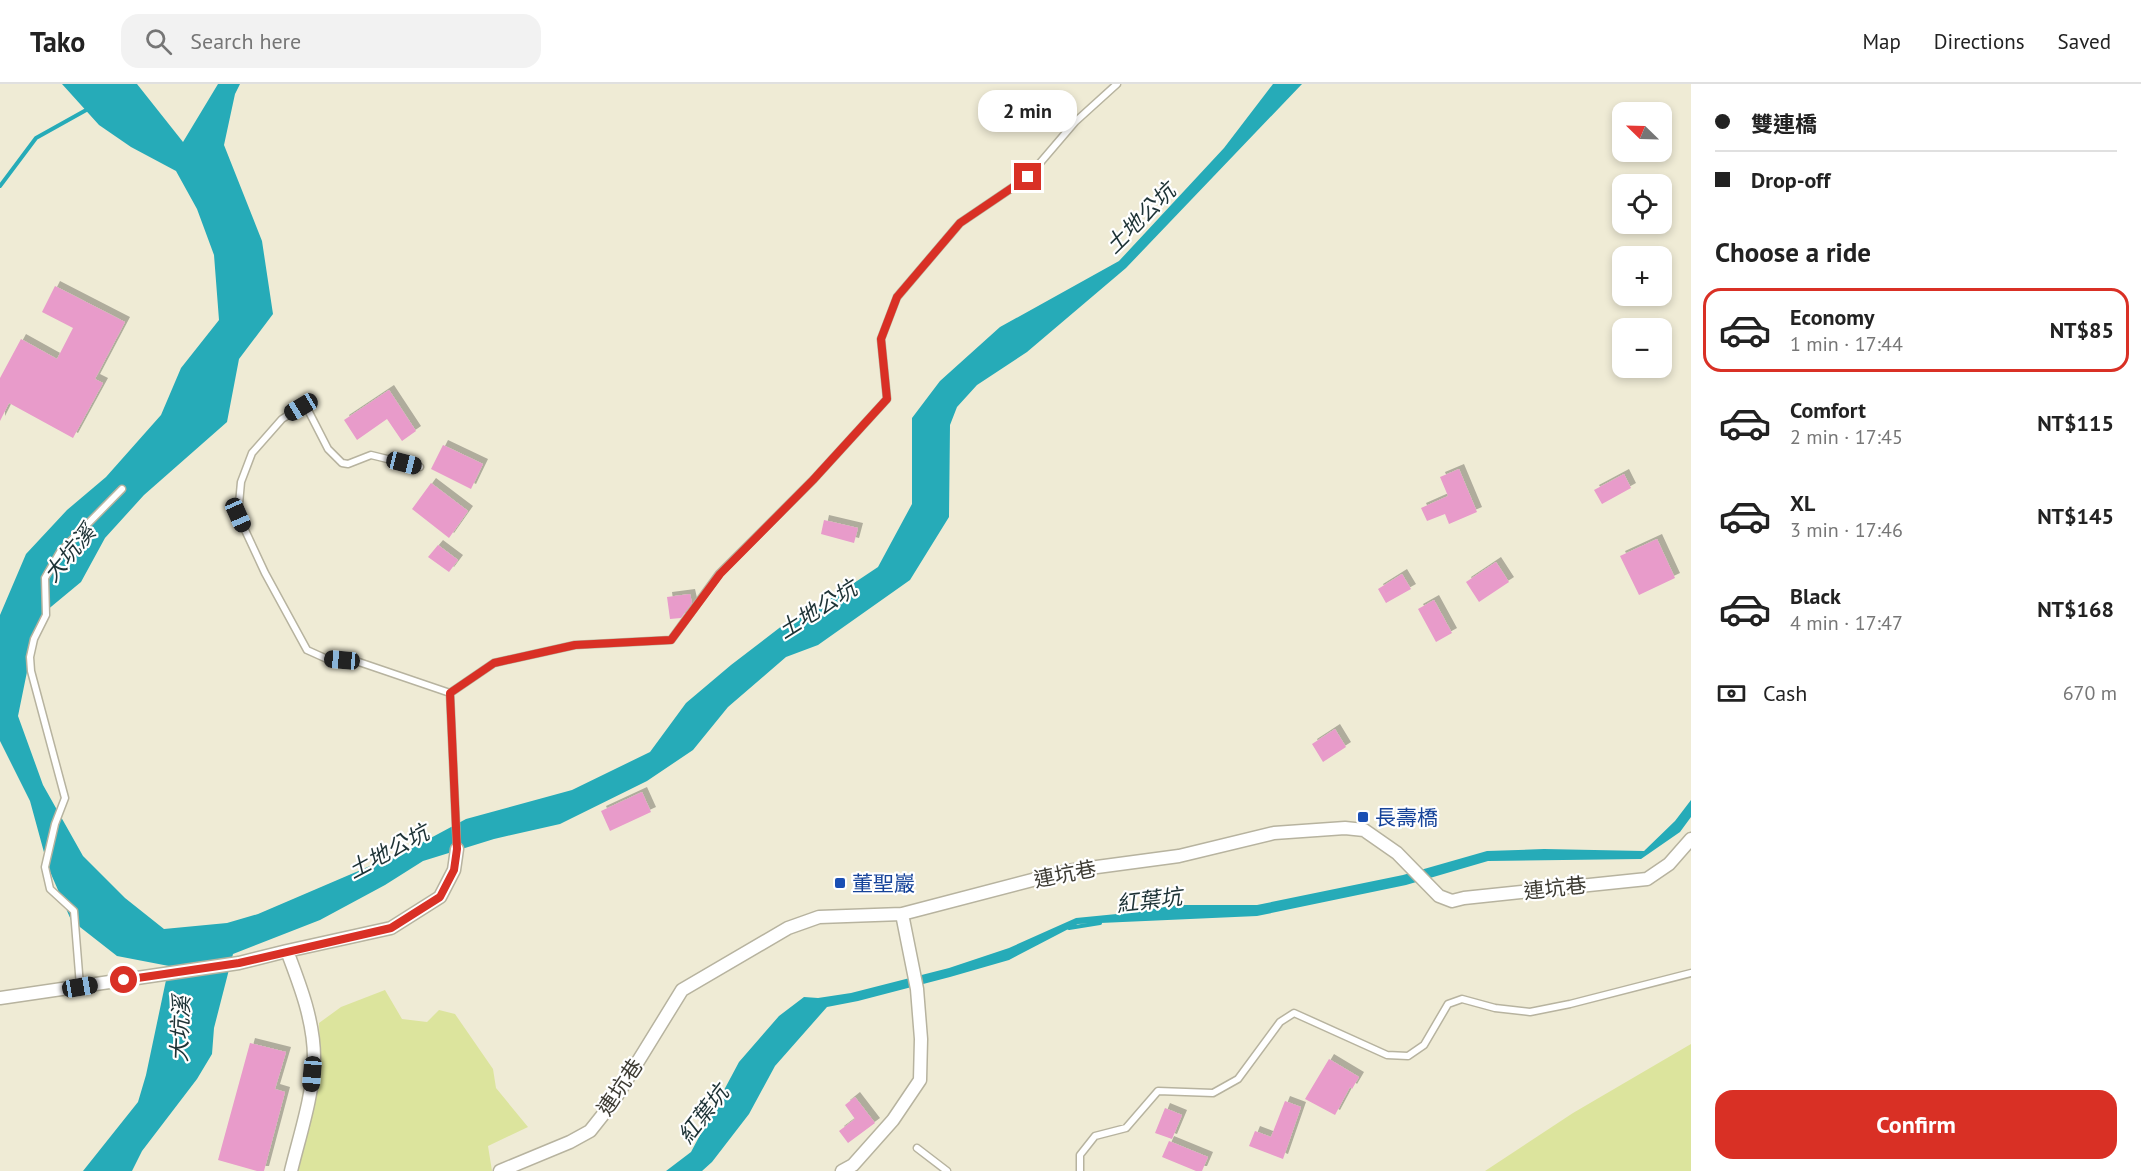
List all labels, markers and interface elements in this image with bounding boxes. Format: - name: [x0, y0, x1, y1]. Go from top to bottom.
- search box: [121, 14, 541, 68]
- text: Tako: [30, 23, 85, 60]
- icon: search: [142, 25, 175, 58]
- text: Search here: [190, 27, 301, 55]
- text: Map: [1862, 28, 1901, 55]
- text: Directions: [1934, 28, 2025, 55]
- text: Saved: [2058, 28, 2111, 55]
- callout: 2 min: [978, 90, 1078, 132]
- text: 2 min: [1003, 98, 1052, 124]
- north arrow: [1612, 102, 1672, 162]
- map controls: [1612, 102, 1672, 378]
- text: 雙連橋: [1751, 110, 1817, 138]
- route end: [1014, 163, 1041, 190]
- text: Drop-off: [1751, 166, 1830, 194]
- button: locate: [1612, 174, 1672, 234]
- water label: 土地公坑: [1099, 175, 1183, 259]
- text: Choose a ride: [1715, 235, 1871, 269]
- button: +: [1612, 246, 1672, 306]
- icon: car: [1718, 303, 1772, 357]
- text: Economy: [1790, 303, 1874, 331]
- text: NT$85: [2050, 316, 2114, 344]
- button: −: [1612, 318, 1672, 378]
- text: 1 min · 17:44: [1790, 331, 1903, 357]
- car: [281, 390, 321, 424]
- icon: car: [1718, 396, 1772, 450]
- text: Comfort: [1790, 396, 1866, 424]
- text: NT$115: [2037, 409, 2114, 437]
- text: 2 min · 17:45: [1790, 424, 1903, 450]
- car: [384, 450, 424, 476]
- icon: car: [1718, 489, 1772, 543]
- text: XL: [1790, 489, 1815, 517]
- car: [222, 495, 254, 535]
- text: NT$145: [2037, 502, 2114, 530]
- water label: 大坑溪: [37, 516, 103, 587]
- text: 3 min · 17:46: [1790, 517, 1903, 543]
- water label: 土地公坑: [772, 572, 864, 644]
- icon: car: [1718, 582, 1772, 636]
- text: Black: [1790, 582, 1841, 610]
- text: NT$168: [2037, 595, 2114, 623]
- text: 4 min · 17:47: [1790, 610, 1903, 636]
- car: [323, 649, 361, 671]
- icon: cash: [1715, 677, 1748, 710]
- text: Cash: [1763, 679, 1807, 707]
- text: 670 m: [2063, 680, 2117, 706]
- place label: 長壽橋: [1375, 804, 1438, 831]
- marker: 長壽橋: [1356, 810, 1370, 824]
- water label: 土地公坑: [343, 817, 436, 884]
- street label: 連坑巷: [1032, 855, 1098, 893]
- place label: 董聖巖: [852, 870, 915, 897]
- street label: 連坑巷: [1522, 871, 1588, 905]
- marker: 董聖巖: [833, 876, 847, 890]
- water label: 紅葉坑: [1115, 882, 1186, 918]
- route start: [110, 966, 137, 993]
- car: [61, 975, 99, 999]
- water label: 大坑溪: [165, 993, 195, 1062]
- street label: 連坑巷: [591, 1053, 649, 1121]
- car: [301, 1055, 323, 1093]
- water label: 紅葉坑: [672, 1077, 736, 1149]
- button: Confirm: [1715, 1090, 2117, 1159]

